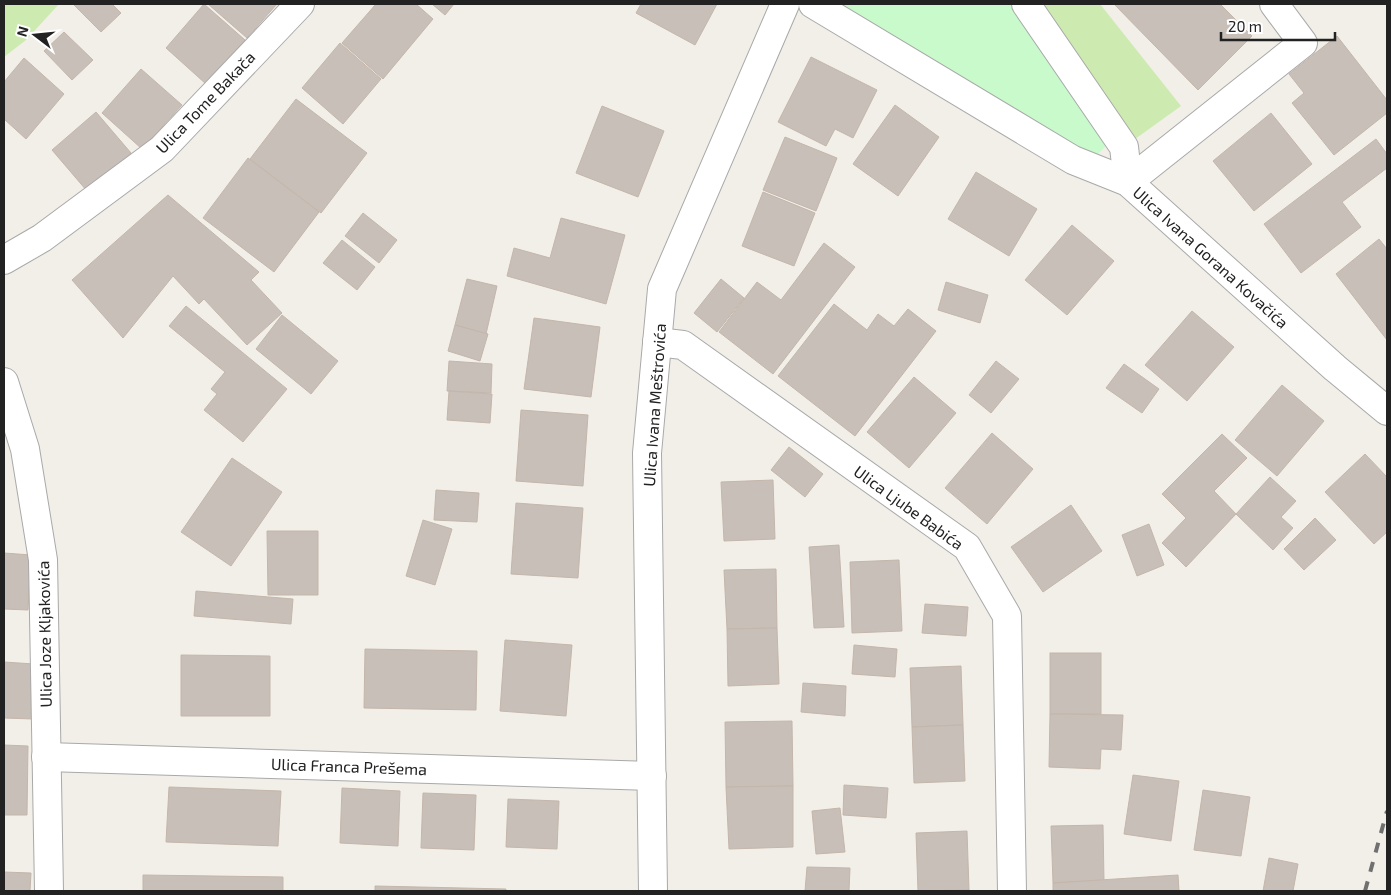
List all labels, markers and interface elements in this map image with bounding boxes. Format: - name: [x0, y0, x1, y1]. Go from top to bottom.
- north arrow: [10, 10, 60, 60]
- scale bar: [1221, 10, 1335, 42]
- text: 20 m: [1228, 17, 1262, 35]
- text: N: [12, 24, 32, 38]
- street label: Ulica Tome Bakača: [152, 47, 258, 157]
- street label: Ulica Ivana Gorana Kovačića: [1129, 182, 1293, 332]
- street label: Ulica Ivana Meštrovića: [639, 323, 669, 487]
- street label: Ulica Ljube Babića: [850, 461, 967, 554]
- street label: Ulica Joze Kljakovića: [33, 560, 56, 708]
- street label: Ulica Franca Prešema: [271, 754, 427, 778]

